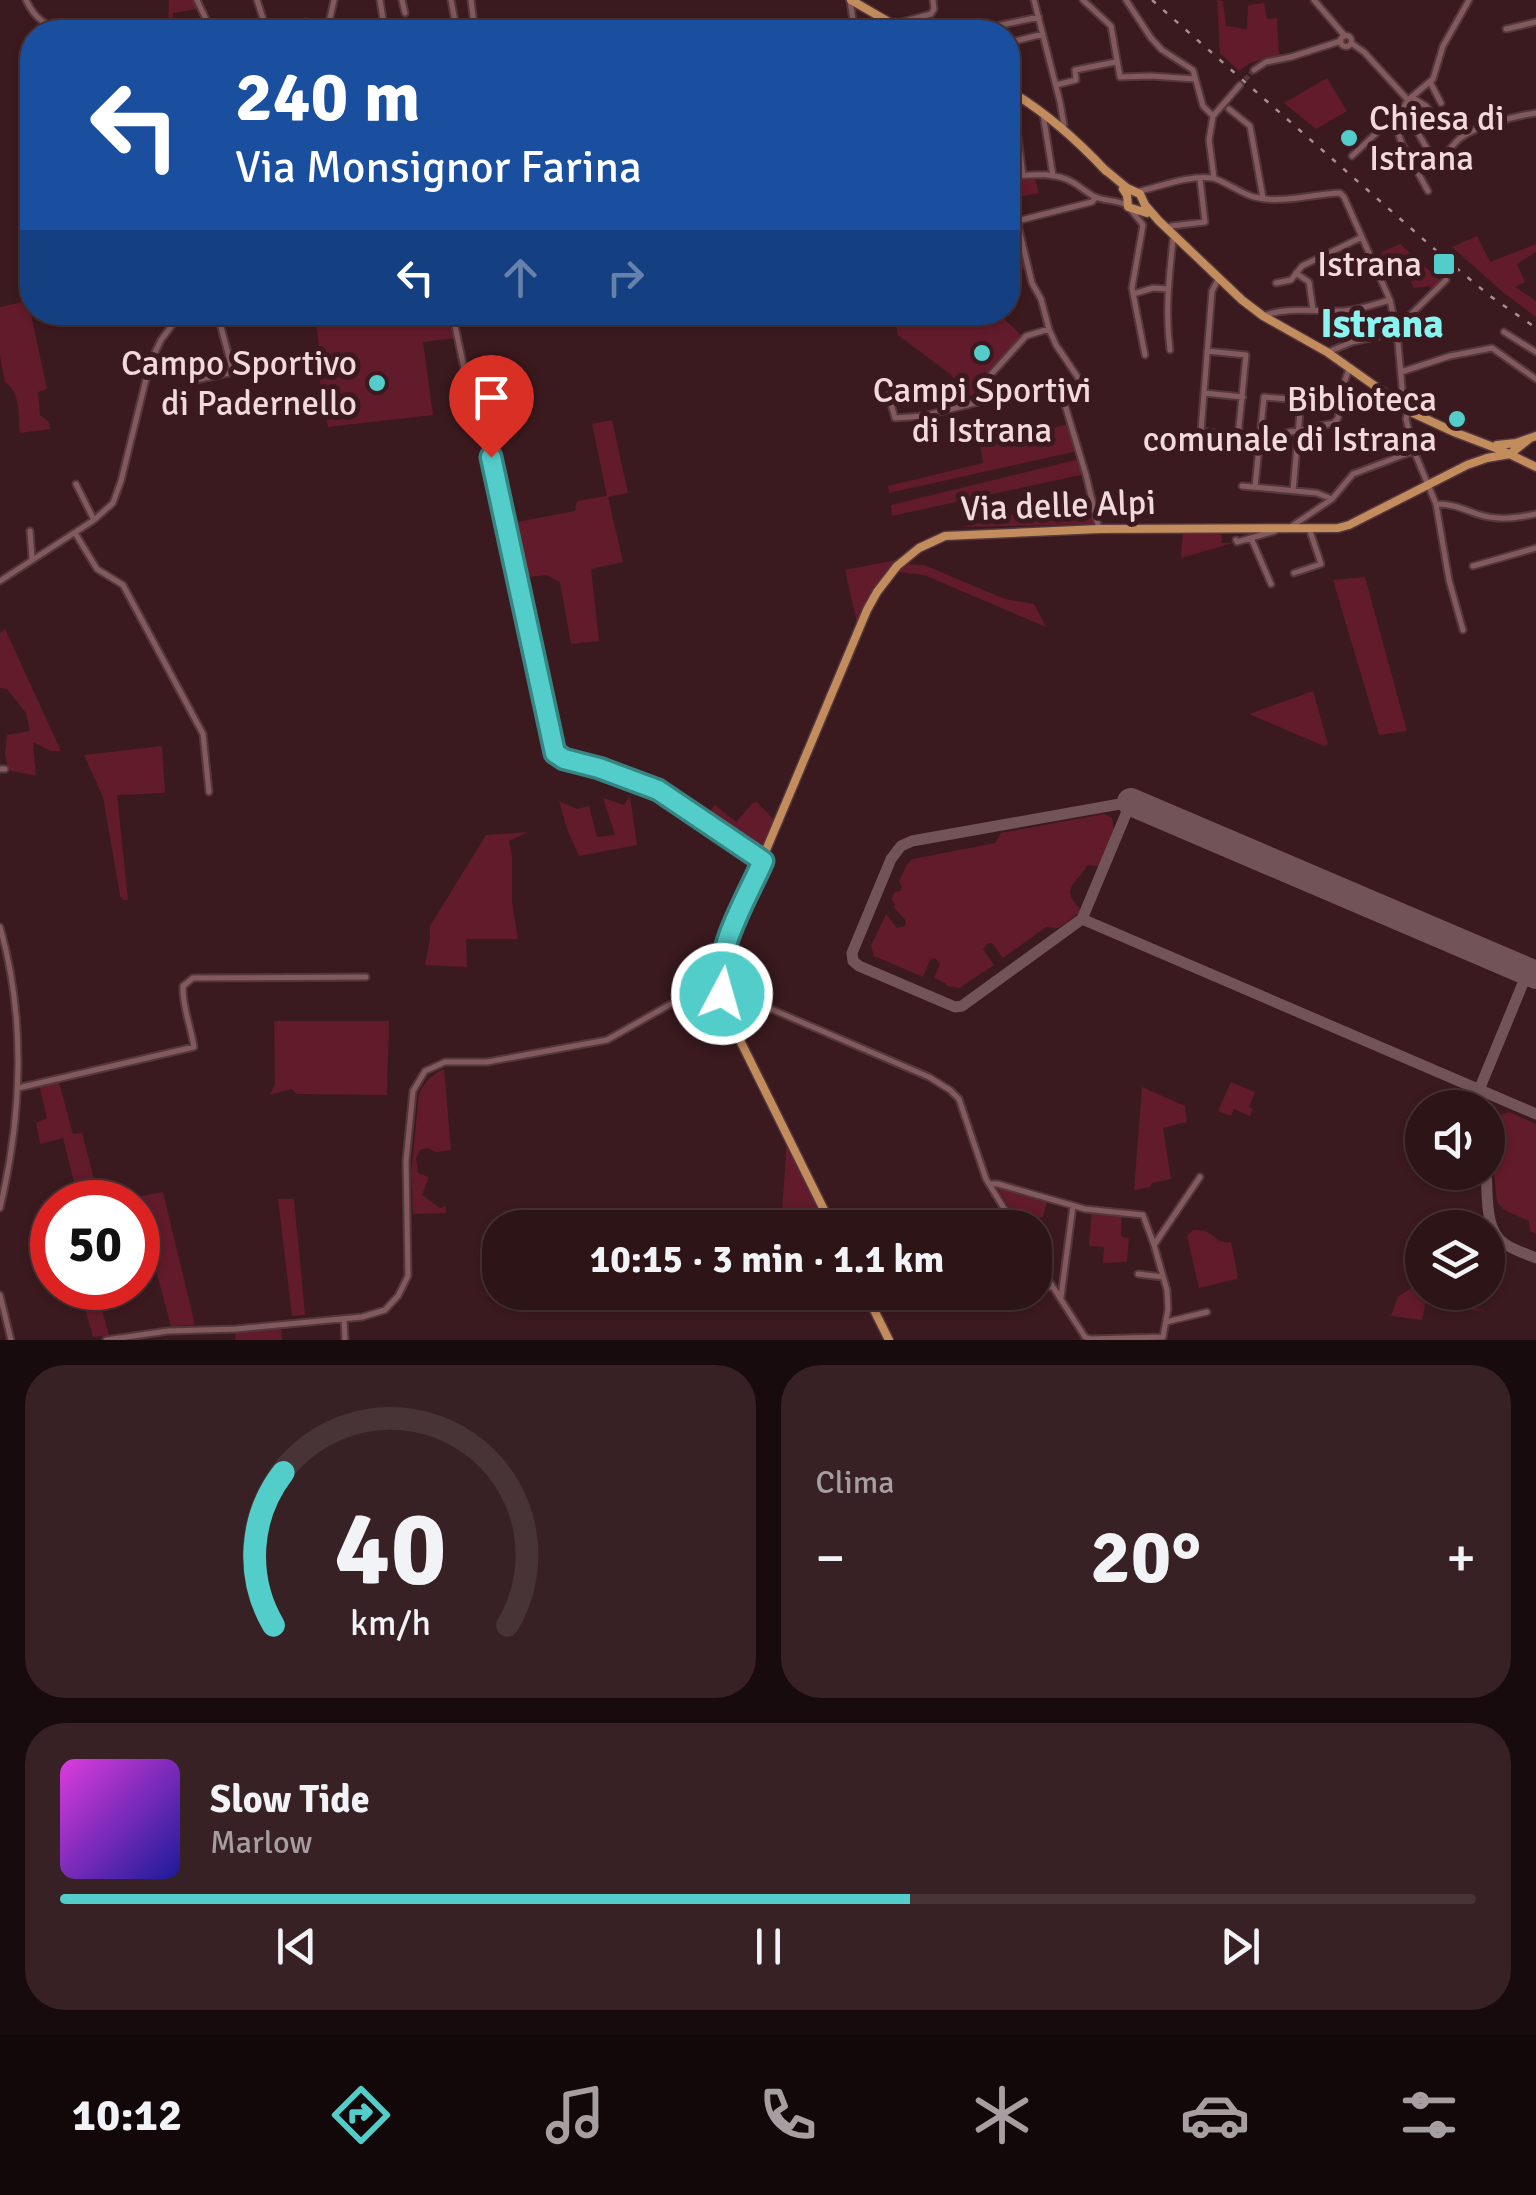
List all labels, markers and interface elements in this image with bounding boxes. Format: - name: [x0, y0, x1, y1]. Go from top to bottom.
- text: 240 m: [235, 54, 420, 140]
- icon: left: [70, 60, 200, 190]
- place label: Chiesa di Istrana: [1369, 97, 1505, 180]
- marker: Chiesa di Istrana: [1338, 127, 1360, 149]
- text: Via Monsignor Farina: [235, 140, 642, 195]
- place label: Istrana: [1317, 243, 1422, 286]
- icon: left: [388, 250, 443, 305]
- icon: ahead: [493, 250, 548, 305]
- icon: right: [598, 250, 653, 305]
- marker: Istrana: [1431, 251, 1457, 277]
- district label: Istrana: [1320, 299, 1444, 349]
- place label: Campo Sportivo di Padernello: [121, 342, 357, 425]
- marker: Campi Sportivi di Istrana: [971, 342, 993, 364]
- pin: [449, 355, 534, 458]
- place label: Campi Sportivi di Istrana: [873, 369, 1091, 452]
- icon: arrive: [464, 370, 519, 425]
- marker: Campo Sportivo di Padernello: [366, 372, 388, 394]
- place label: Biblioteca comunale di Istrana: [1143, 378, 1437, 461]
- marker: Biblioteca comunale di Istrana: [1446, 408, 1468, 430]
- street label: Via delle Alpi: [960, 481, 1156, 530]
- position arrow: [670, 942, 774, 1046]
- map controls: [1405, 1090, 1505, 1310]
- button: sound: [1405, 1090, 1505, 1190]
- speed limit sign: 50: [30, 1180, 160, 1310]
- button: layers: [1405, 1210, 1505, 1310]
- text: 10:15 · 3 min · 1.1 km: [590, 1236, 944, 1283]
- text: Clima: [816, 1463, 894, 1502]
- text: 40: [334, 1485, 446, 1613]
- text: 20°: [1090, 1511, 1201, 1604]
- text: −: [816, 1524, 845, 1592]
- text: +: [1446, 1524, 1476, 1592]
- text: km/h: [350, 1601, 431, 1645]
- text: Slow Tide: [210, 1776, 370, 1823]
- text: Marlow: [210, 1823, 312, 1862]
- icon: previous: [269, 1919, 324, 1974]
- icon: pause: [741, 1919, 796, 1974]
- icon: next: [1213, 1919, 1268, 1974]
- icon: directions: [326, 2080, 396, 2150]
- icon: music: [540, 2080, 610, 2150]
- icon: phone: [753, 2080, 823, 2150]
- icon: climate: [967, 2080, 1037, 2150]
- icon: car: [1180, 2080, 1250, 2150]
- icon: filters: [1394, 2080, 1464, 2150]
- text: 10:12: [72, 2088, 182, 2143]

